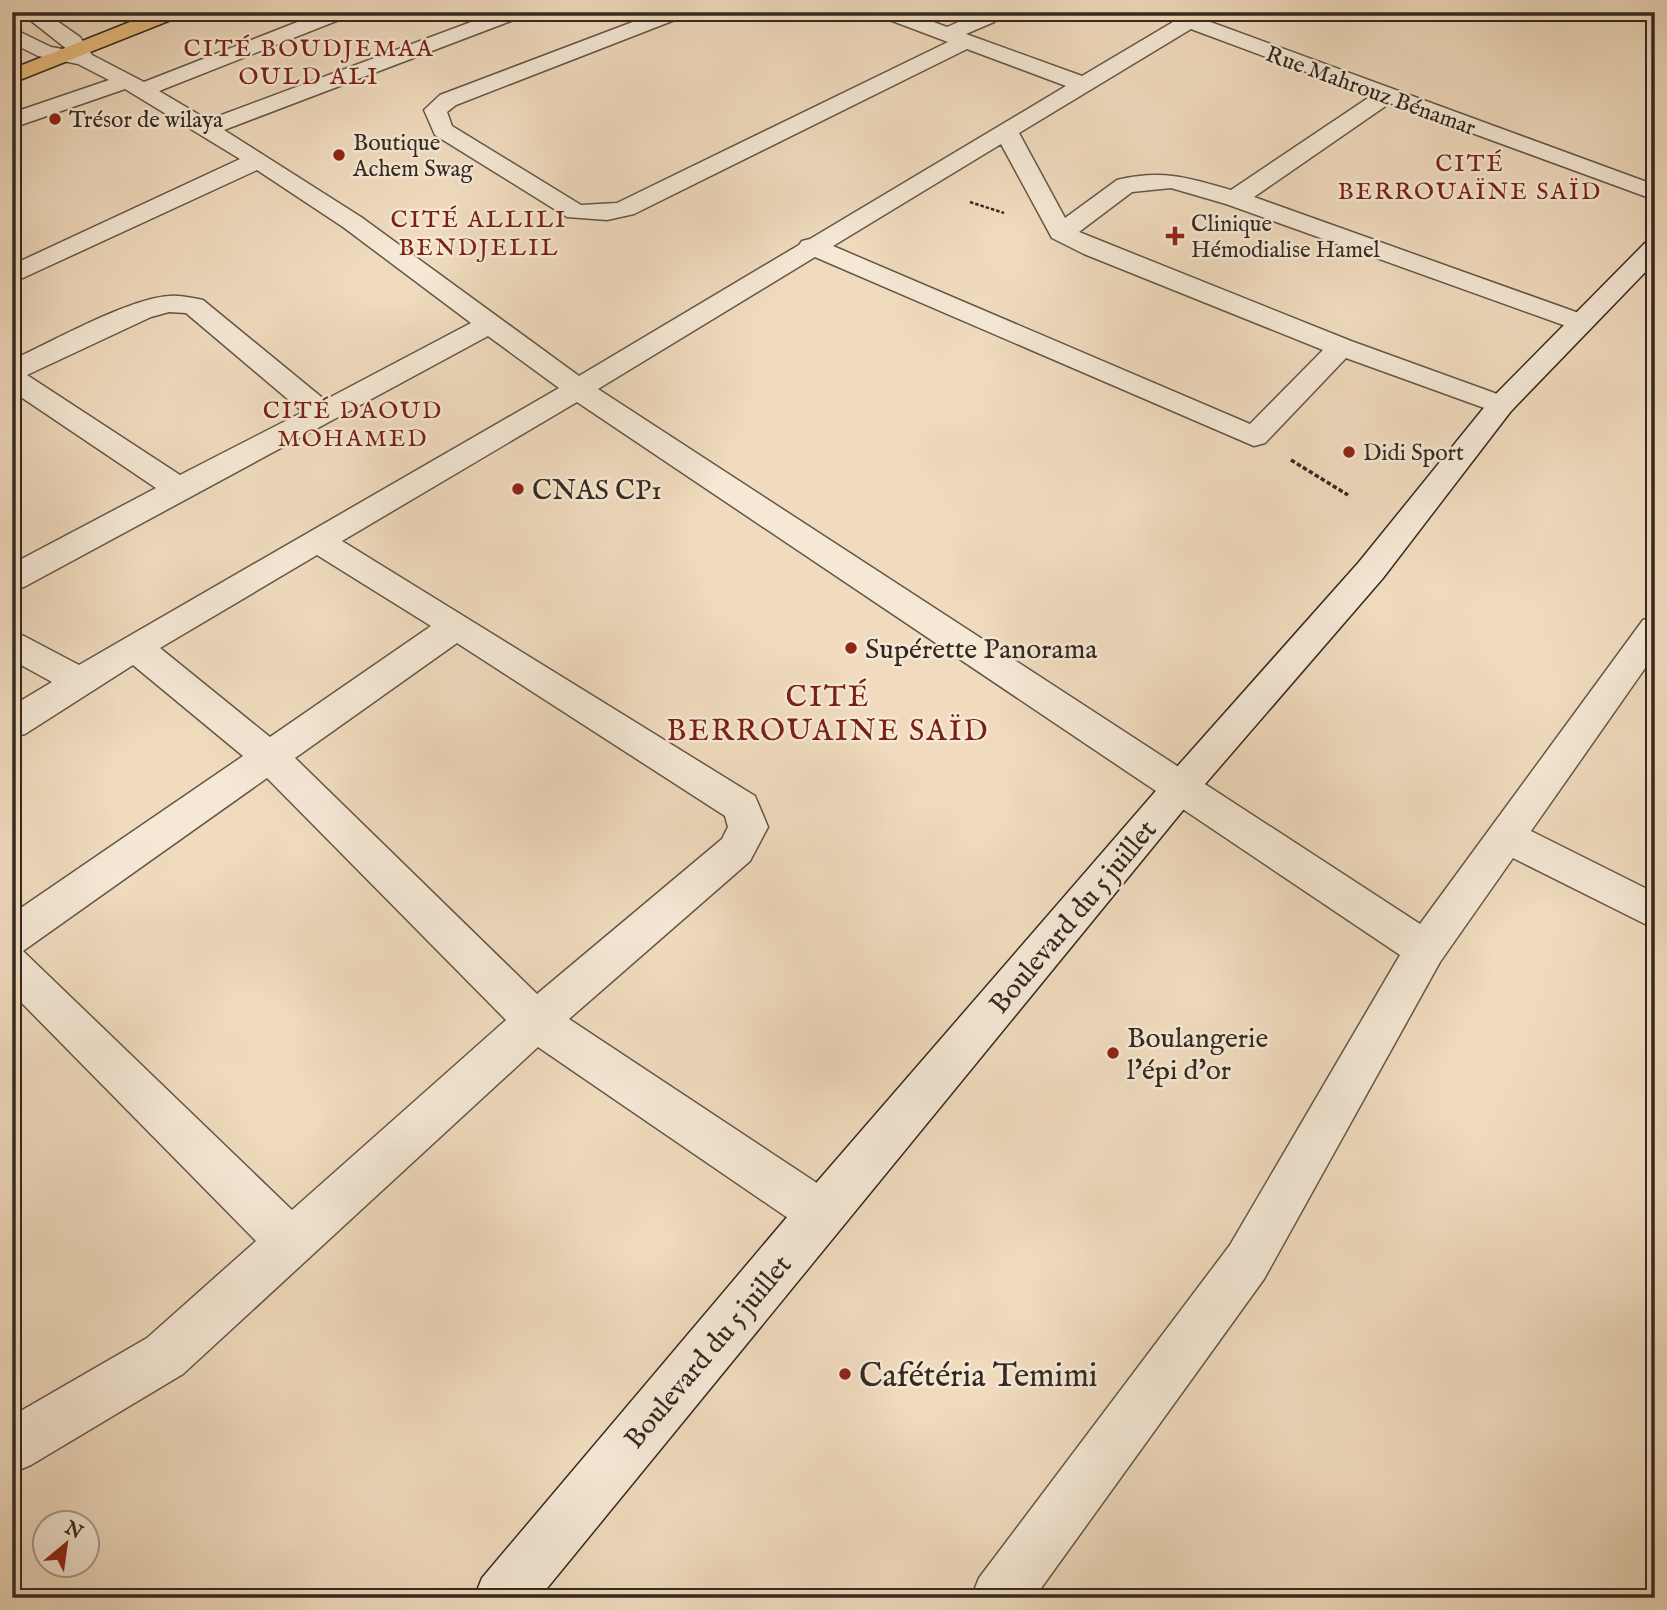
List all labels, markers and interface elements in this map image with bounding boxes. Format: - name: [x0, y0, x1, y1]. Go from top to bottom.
- district label: CITÉ BOUDJEMAA OULD ALI: [184, 34, 434, 93]
- street label: Rue Mahrouz Bénamar: [1262, 40, 1480, 143]
- place label: Trésor de wilaya: [69, 106, 223, 135]
- marker: Trésor de wilaya: [47, 111, 63, 127]
- place label: Boutique Achem Swag: [352, 129, 473, 184]
- marker: Boutique Achem Swag: [331, 147, 347, 163]
- district label: CITÉ BERROUAÏNE SAÏD: [1338, 149, 1602, 208]
- district label: CITÉ ALLILI BENDJELIL: [391, 205, 567, 264]
- place label: Clinique Hémodialise Hamel: [1191, 210, 1380, 265]
- marker: Clinique Hémodialise Hamel: [1165, 226, 1185, 246]
- district label: CITÉ DAOUD MOHAMED: [263, 396, 443, 455]
- place label: Didi Sport: [1363, 439, 1464, 468]
- marker: Didi Sport: [1341, 444, 1357, 460]
- place label: CNAS CP1: [532, 474, 662, 509]
- marker: CNAS CP1: [510, 481, 526, 497]
- place label: Supérette Panorama: [865, 633, 1098, 668]
- marker: Supérette Panorama: [843, 640, 859, 656]
- district label: CITÉ BERROUAINE SAÏD: [666, 678, 990, 751]
- street label: Boulevard du 5 juillet: [983, 813, 1165, 1022]
- place label: Boulangerie l'épi d'or: [1127, 1022, 1268, 1089]
- marker: Boulangerie l'épi d'or: [1105, 1045, 1121, 1061]
- street label: Boulevard du 5 juillet: [618, 1248, 800, 1457]
- place label: Cafétéria Temimi: [859, 1356, 1098, 1398]
- marker: Cafétéria Temimi: [837, 1366, 853, 1382]
- north arrow: [32, 1508, 102, 1578]
- text: N: [59, 1516, 87, 1546]

